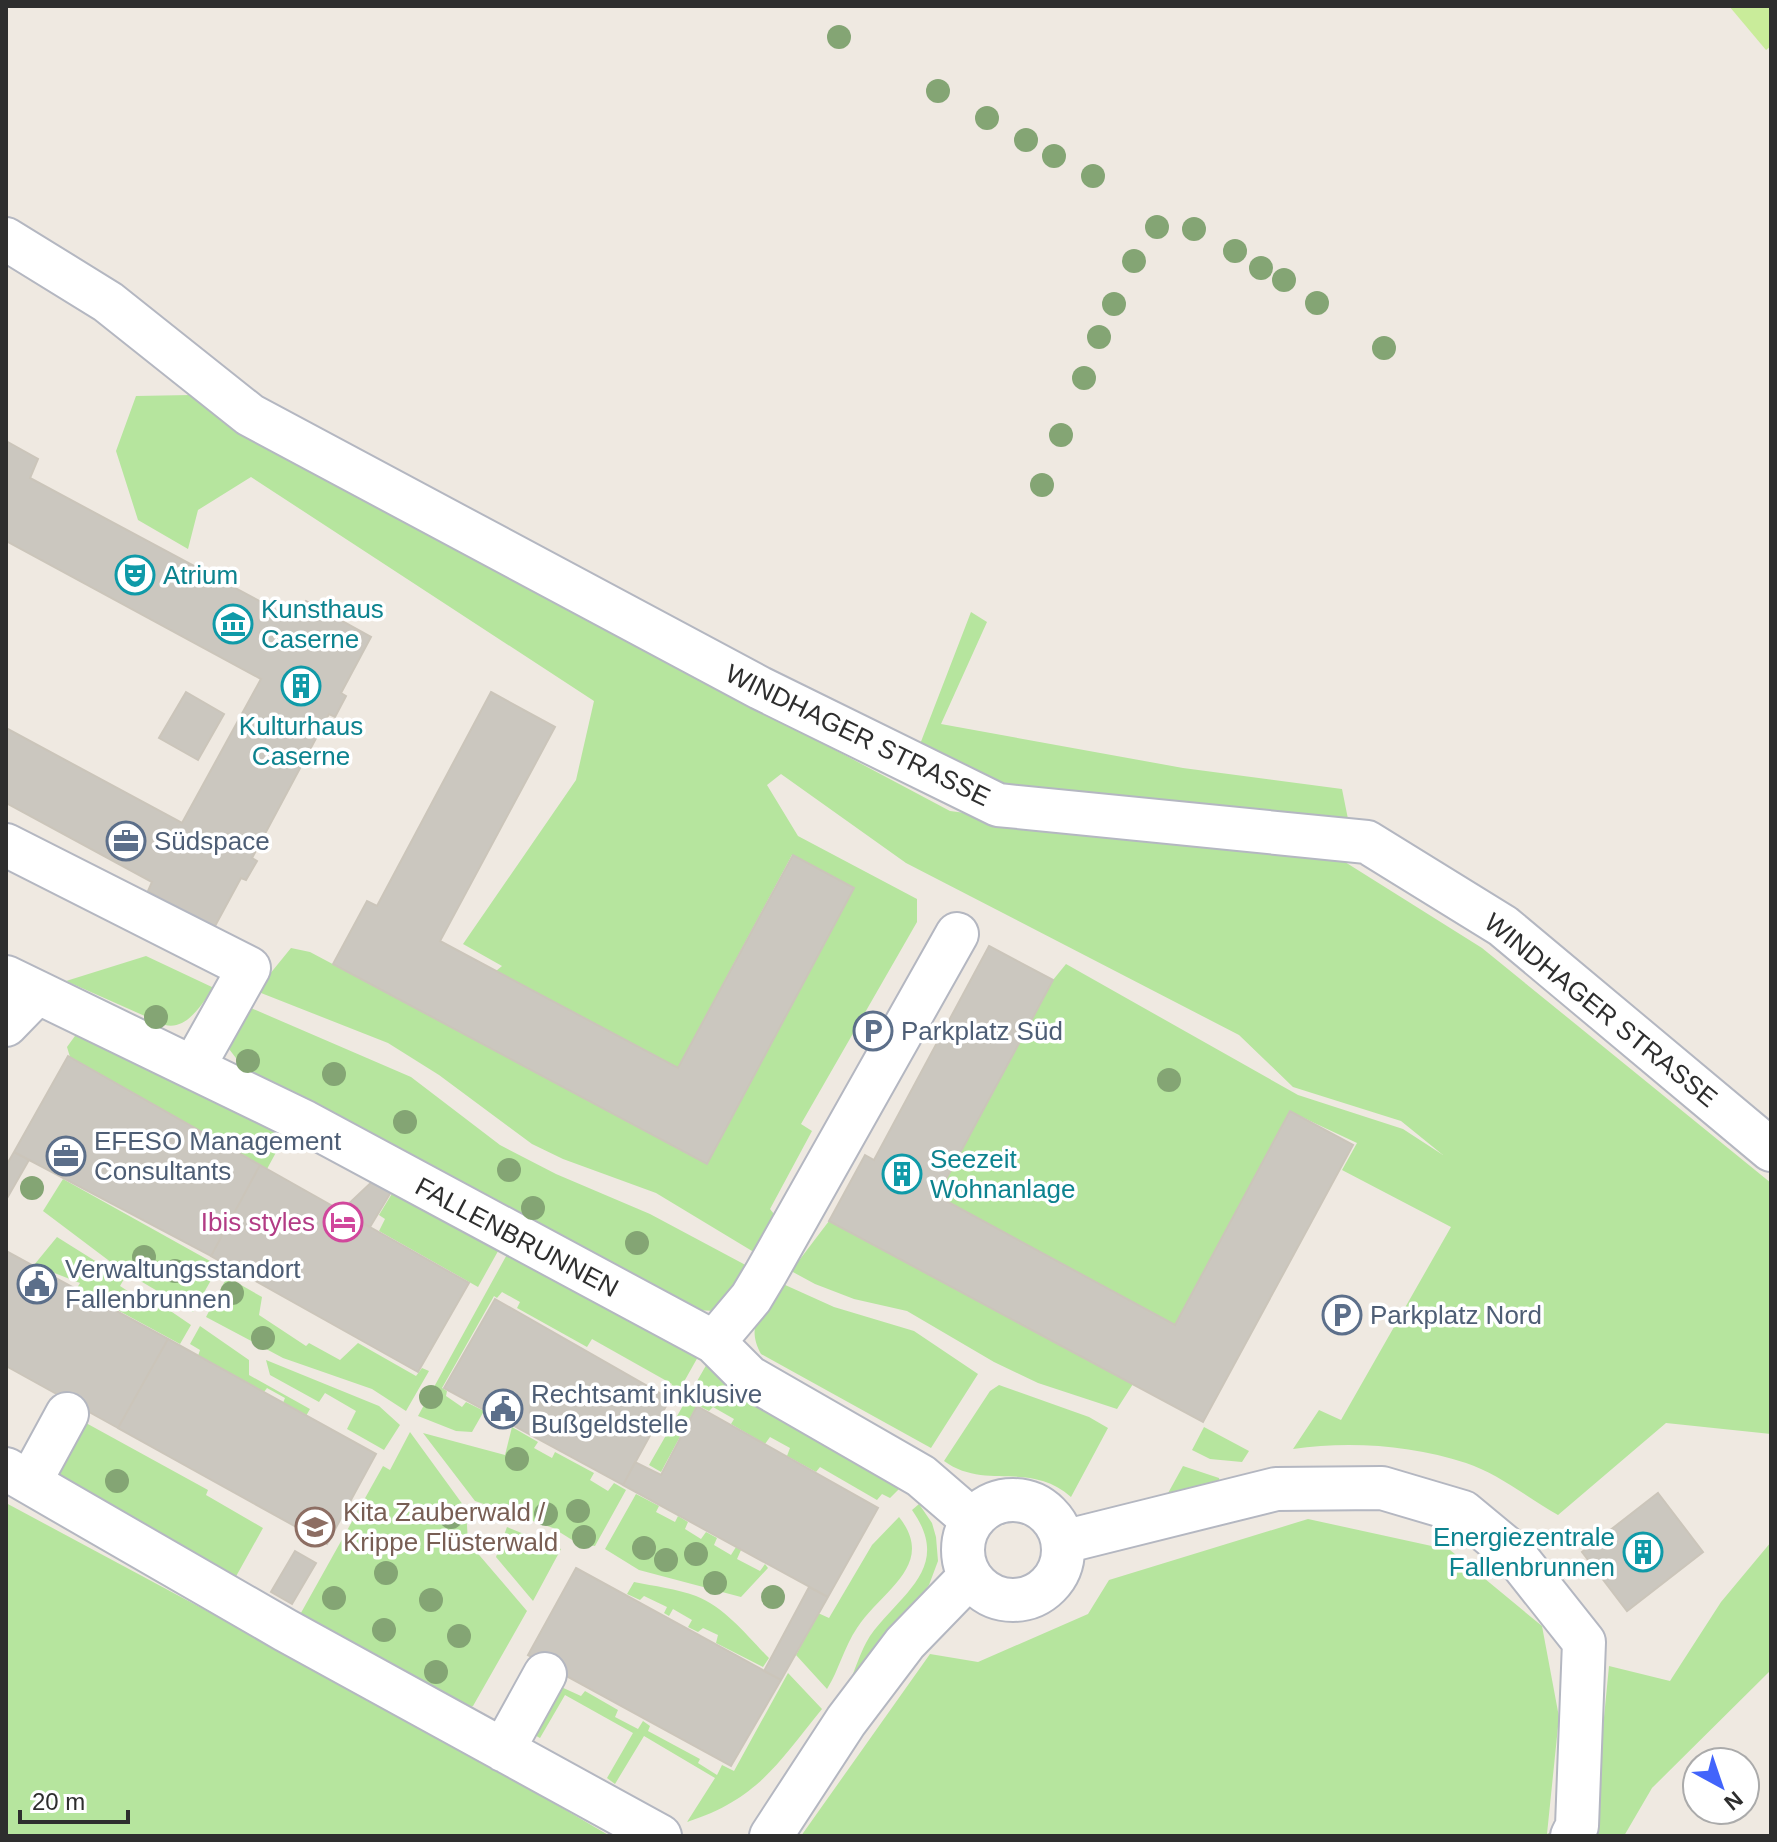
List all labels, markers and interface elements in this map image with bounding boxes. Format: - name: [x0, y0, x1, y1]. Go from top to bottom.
- theatre icon: Atrium: [114, 554, 156, 596]
- place label: Atrium: [163, 560, 238, 590]
- place label: Kunsthaus Caserne: [261, 594, 384, 654]
- museum icon: Kunsthaus Caserne: [212, 603, 254, 645]
- street label: WINDHAGER STRASSE: [721, 658, 995, 812]
- building icon: Kulturhaus Caserne: [280, 665, 322, 707]
- place label: Kulturhaus Caserne: [239, 711, 363, 771]
- office icon: Südspace: [105, 820, 147, 862]
- place label: Südspace: [154, 826, 270, 856]
- street label: WINDHAGER STRASSE: [1479, 907, 1723, 1113]
- parking icon: Parkplatz Süd: [852, 1010, 894, 1052]
- place label: Parkplatz Süd: [901, 1016, 1063, 1046]
- place label: EFESO Management Consultants: [94, 1126, 342, 1186]
- office icon: EFESO Management Consultants: [45, 1135, 87, 1177]
- place label: Seezeit Wohnanlage: [930, 1144, 1076, 1204]
- building icon: Seezeit Wohnanlage: [881, 1153, 923, 1195]
- street label: FALLENBRUNNEN: [410, 1171, 624, 1303]
- hotel icon: Ibis styles: [322, 1201, 364, 1243]
- place label: Ibis styles: [201, 1207, 315, 1237]
- place label: Verwaltungsstandort Fallenbrunnen: [65, 1254, 301, 1314]
- public building icon: Verwaltungsstandort Fallenbrunnen: [16, 1263, 58, 1305]
- parking icon: Parkplatz Nord: [1321, 1294, 1363, 1336]
- place label: Parkplatz Nord: [1370, 1300, 1542, 1330]
- place label: Rechtsamt inklusive Bußgeldstelle: [531, 1379, 762, 1439]
- public building icon: Rechtsamt inklusive Bußgeldstelle: [482, 1388, 524, 1430]
- place label: Kita Zauberwald / Krippe Flüsterwald: [343, 1497, 558, 1557]
- school or university icon: Kita Zauberwald / Krippe Flüsterwald: [294, 1506, 336, 1548]
- place label: Energiezentrale Fallenbrunnen: [1433, 1522, 1615, 1582]
- building icon: Energiezentrale Fallenbrunnen: [1622, 1531, 1664, 1573]
- north arrow: [1681, 1746, 1761, 1826]
- scale bar: [20, 1774, 128, 1824]
- text: N: [1719, 1786, 1748, 1816]
- text: 20 m: [32, 1788, 85, 1815]

